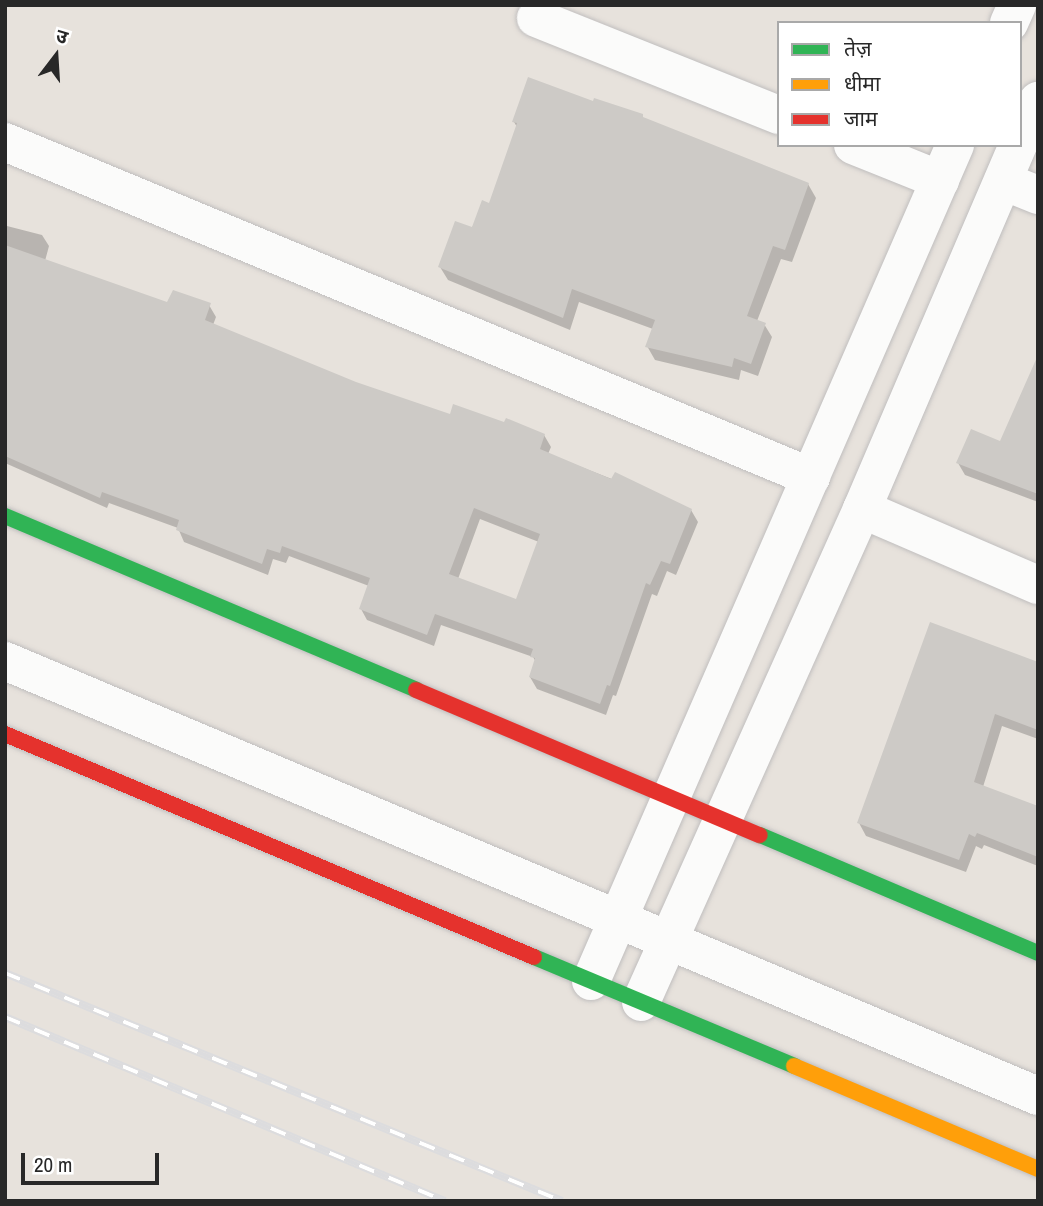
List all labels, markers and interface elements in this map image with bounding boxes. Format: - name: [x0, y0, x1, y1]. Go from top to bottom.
- north arrow: [21, 21, 91, 91]
- legend: [777, 21, 1022, 147]
- text: उ: [53, 22, 71, 50]
- text: तेज़: [844, 34, 872, 63]
- text: धीमा: [844, 69, 880, 98]
- text: जाम: [844, 104, 878, 133]
- scale bar: [24, 1140, 163, 1184]
- text: 20 m: [34, 1150, 72, 1179]

